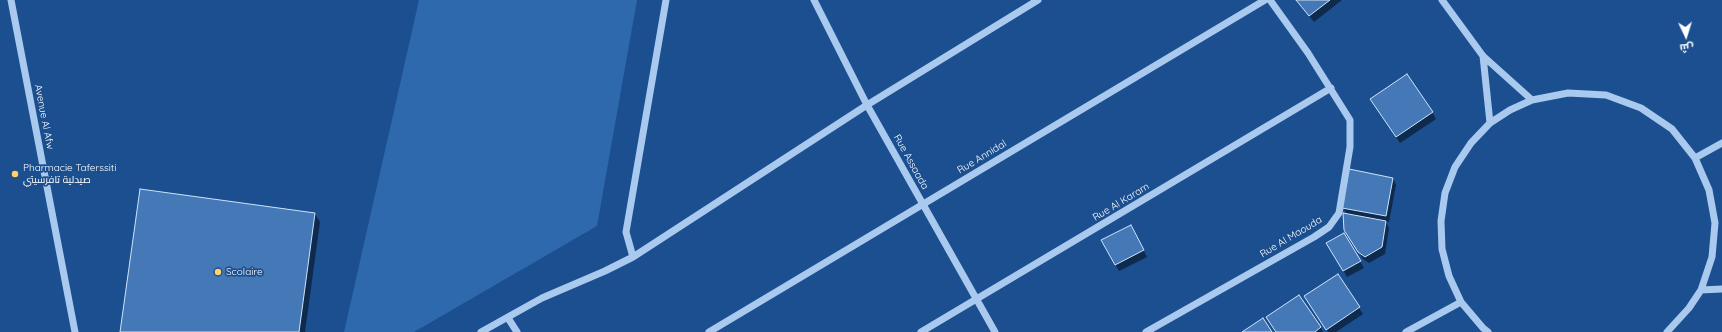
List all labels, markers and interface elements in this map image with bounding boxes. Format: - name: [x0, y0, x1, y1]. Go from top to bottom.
- north arrow: [1666, 16, 1706, 56]
- text: ش: [1679, 40, 1694, 55]
- street label: Avenue Al Afw: [32, 83, 56, 151]
- street label: Rue Assaada: [891, 132, 931, 192]
- street label: Rue Annidal: [955, 138, 1009, 176]
- place label: Pharmacie Taferssiti صيدلية تافرسيتي: [23, 162, 116, 186]
- marker: Pharmacie Taferssiti صيدلية تافرسيتي: [10, 169, 20, 179]
- street label: Rue Al Karam: [1091, 180, 1151, 224]
- street label: Rue Al Maouda: [1258, 214, 1324, 260]
- place label: Scolaire: [226, 266, 263, 278]
- marker: Scolaire: [213, 267, 223, 277]

